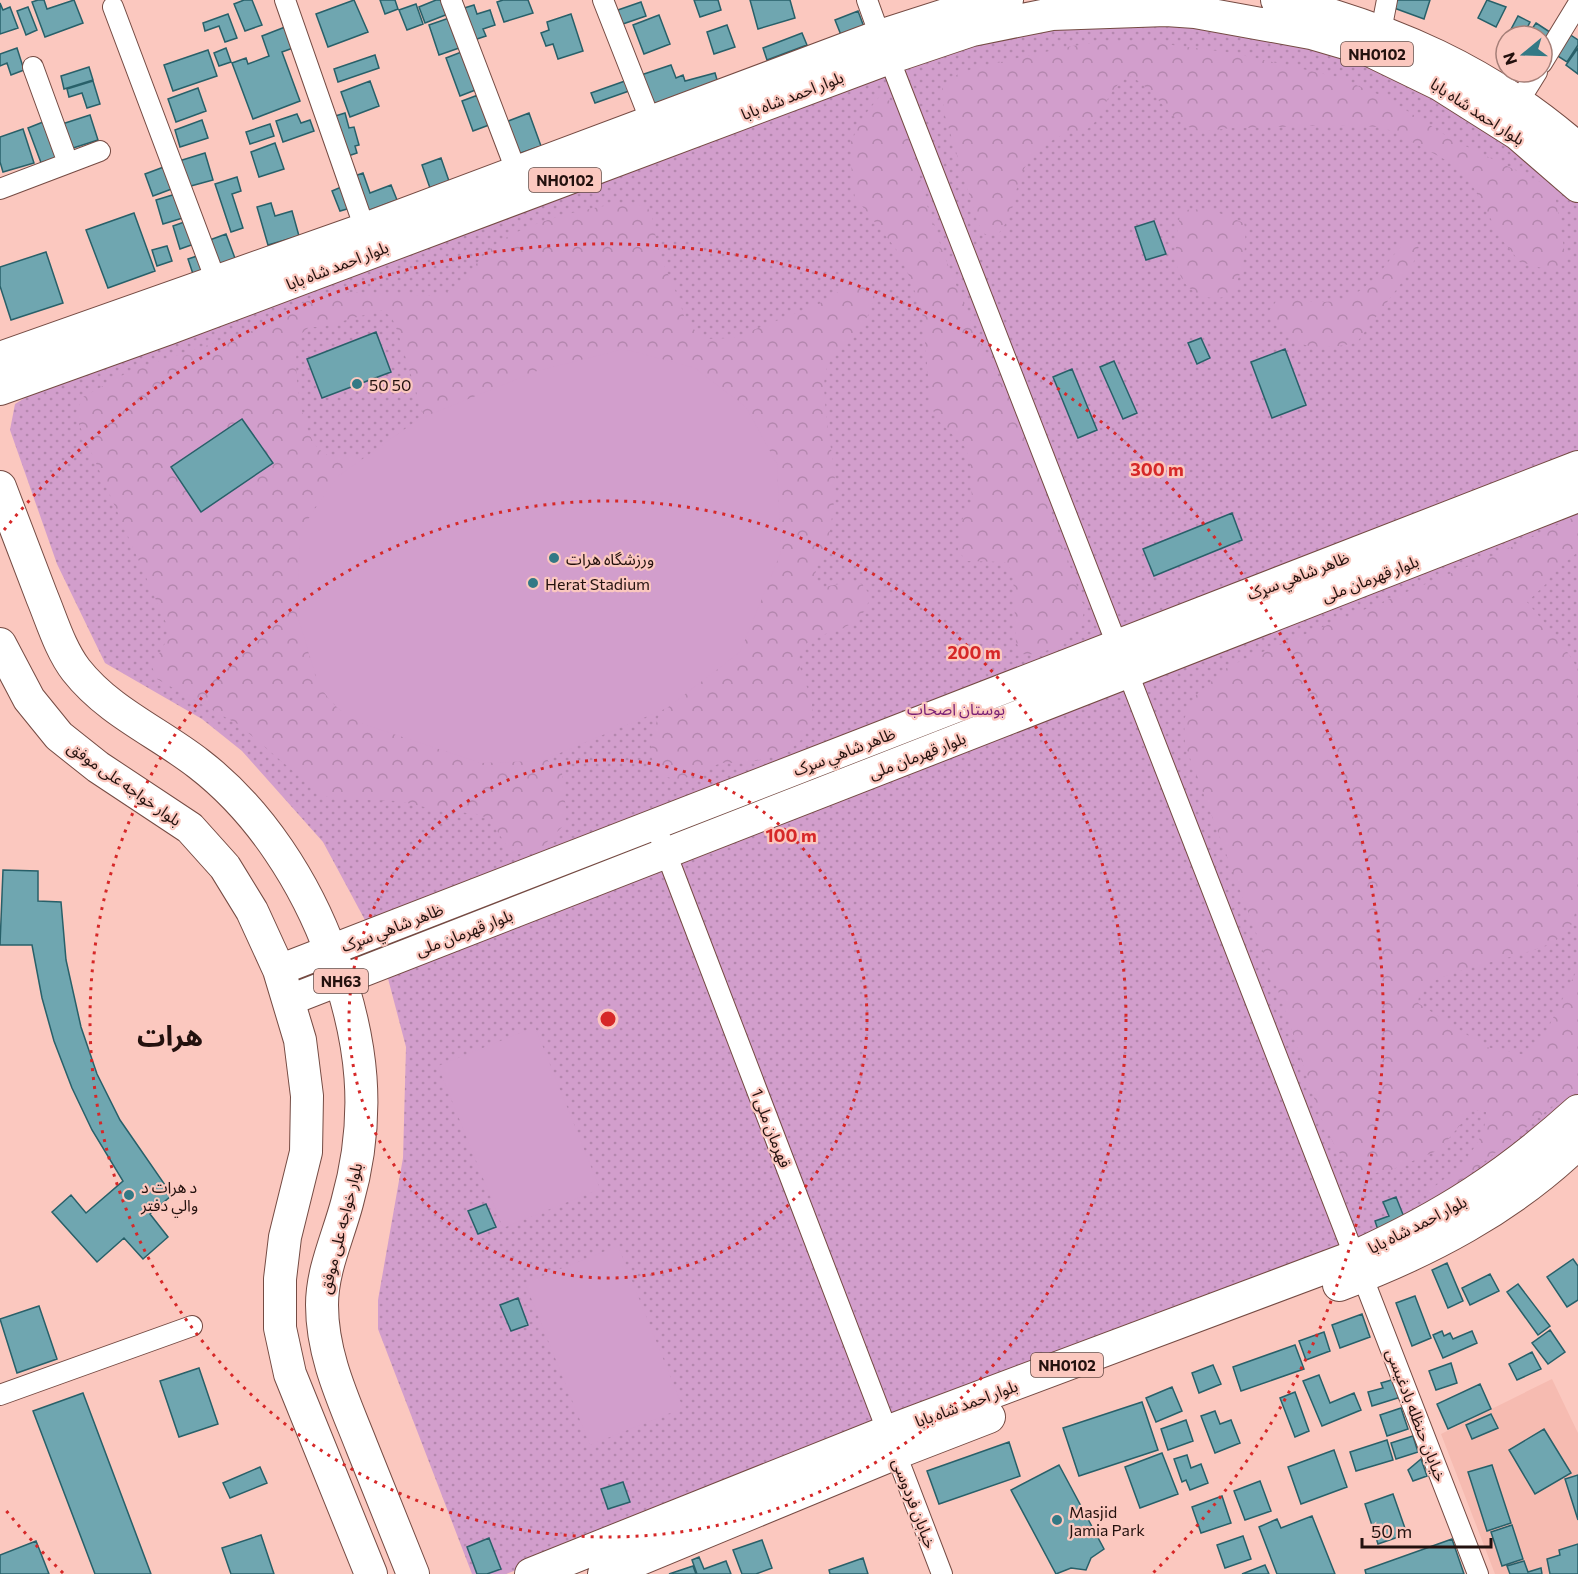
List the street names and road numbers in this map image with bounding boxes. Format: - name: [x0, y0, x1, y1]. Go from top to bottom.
- road number: NH0102: [1341, 42, 1413, 66]
- street label: بلوار احمد شاه بابا: [738, 67, 846, 124]
- street label: بلوار احمد شاه بابا: [1427, 74, 1529, 149]
- road number: NH0102: [529, 168, 601, 192]
- street label: بلوار احمد شاه بابا: [283, 237, 391, 294]
- street label: ظاهر شاهي سړک: [1244, 547, 1353, 607]
- street label: بلوار قهرمان ملی: [1319, 551, 1422, 606]
- street label: ظاهر شاهي سړک: [790, 723, 899, 783]
- street label: بلوار قهرمان ملی: [866, 728, 969, 783]
- street label: بلوار خواجه علی موفق: [63, 737, 185, 831]
- street label: ظاهر شاهي سړک: [338, 899, 447, 959]
- street label: بلوار قهرمان ملی: [413, 905, 516, 960]
- road number: NH63: [314, 969, 368, 993]
- street label: قهرمان ملی 1: [747, 1086, 796, 1170]
- street label: بلوار خواجه علی موفق: [315, 1161, 367, 1296]
- street label: بلوار احمد شاه بابا: [1365, 1191, 1470, 1258]
- street label: خیابان حنظله بادغیسی: [1382, 1346, 1451, 1485]
- road number: NH0102: [1031, 1353, 1103, 1377]
- street label: بلوار احمد شاه بابا: [912, 1376, 1020, 1431]
- street label: خیابان فردوسی: [888, 1455, 941, 1551]

